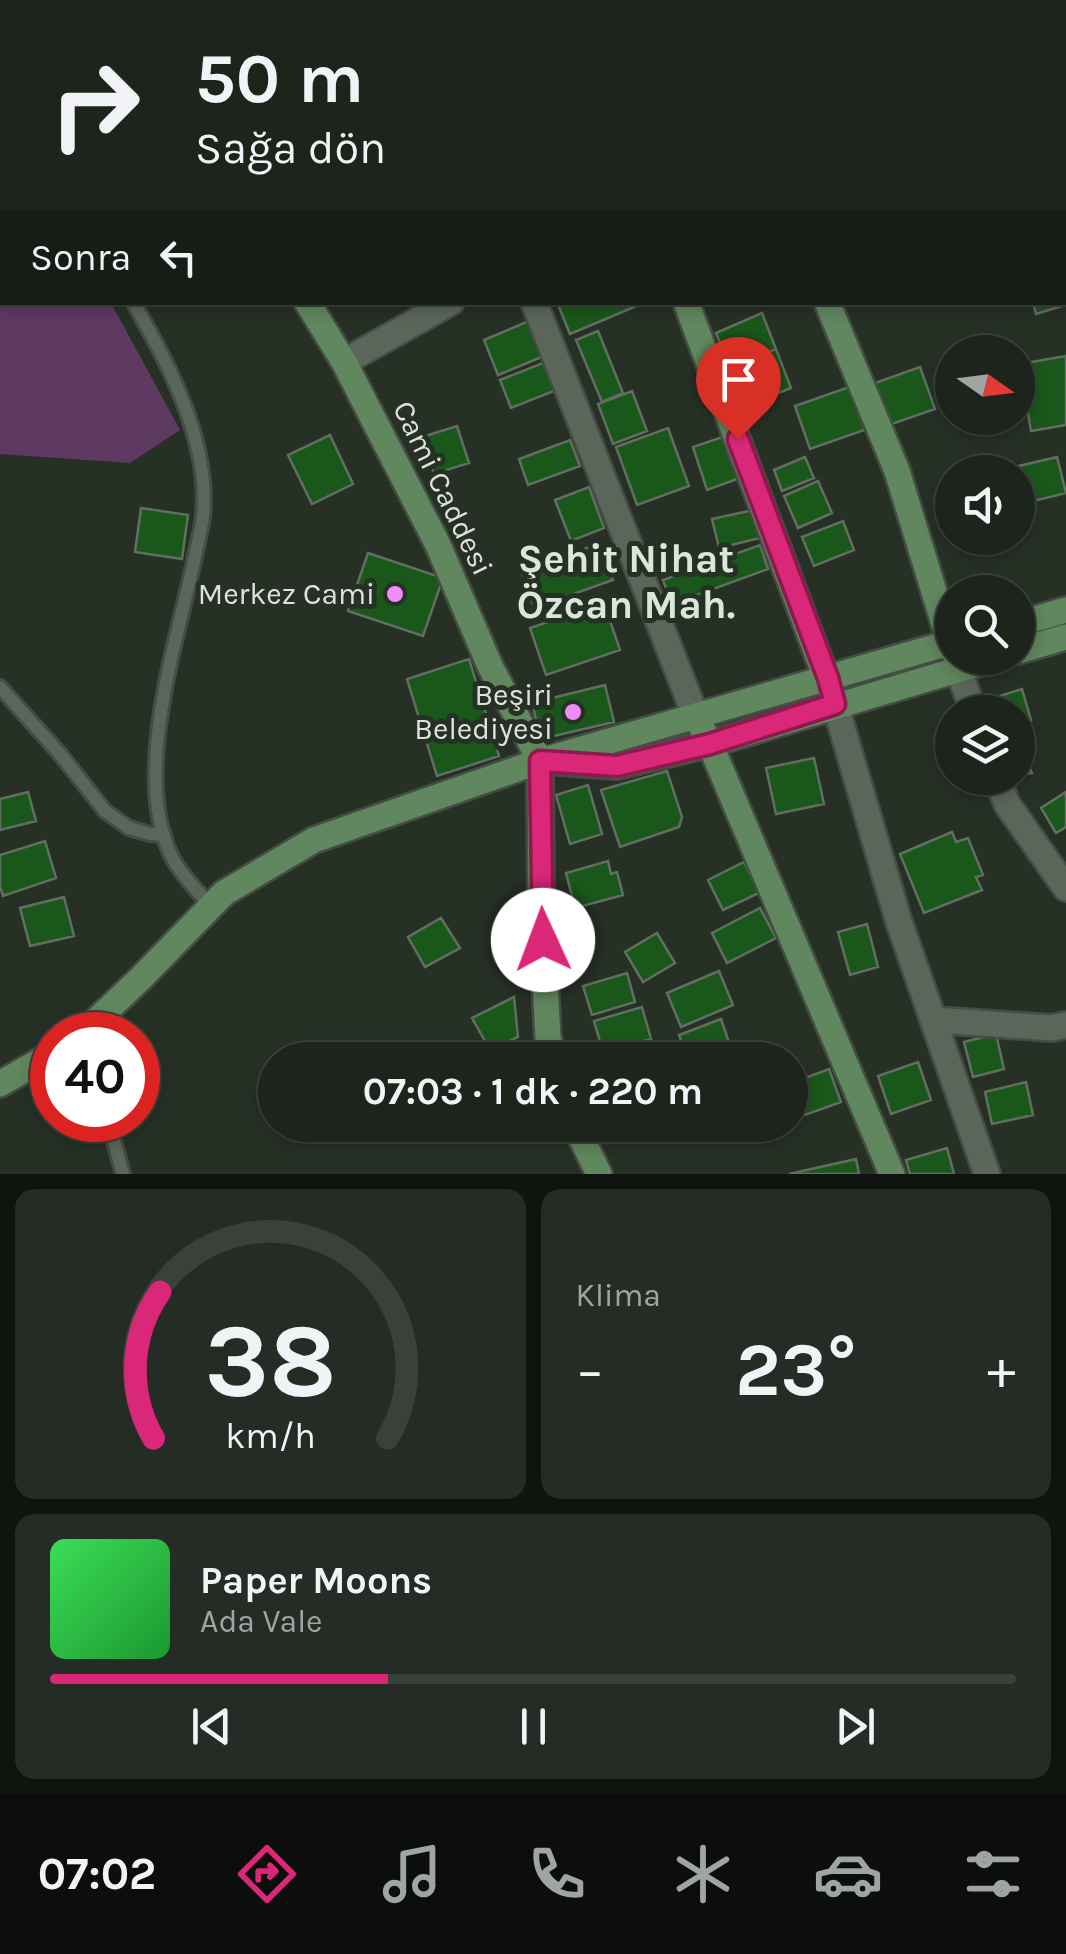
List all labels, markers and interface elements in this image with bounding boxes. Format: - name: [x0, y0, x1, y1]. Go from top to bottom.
- text: 50 m: [195, 38, 364, 120]
- icon: right: [30, 40, 160, 170]
- text: Sağa dön: [195, 122, 386, 174]
- icon: left: [151, 230, 206, 285]
- text: Sonra: [30, 235, 131, 280]
- north arrow: [935, 335, 1035, 435]
- map controls: [935, 335, 1035, 795]
- pin: [696, 337, 781, 440]
- icon: arrive: [711, 352, 766, 407]
- street label: Cami Caddesi: [385, 395, 501, 581]
- button: sound: [935, 455, 1035, 555]
- district label: Şehit Nihat Özcan Mah.: [517, 535, 735, 628]
- button: search: [935, 575, 1035, 675]
- place label: Merkez Cami: [198, 576, 375, 612]
- marker: Merkez Cami: [384, 583, 406, 605]
- place label: Beşiri Belediyesi: [414, 677, 553, 747]
- button: layers: [935, 695, 1035, 795]
- marker: Beşiri Belediyesi: [562, 701, 584, 723]
- position arrow: [491, 888, 595, 992]
- speed limit sign: 40: [30, 1012, 160, 1142]
- text: 07:03 · 1 dk · 220 m: [363, 1069, 703, 1114]
- text: Klima: [576, 1277, 661, 1314]
- text: 38: [204, 1301, 336, 1422]
- text: 23°: [735, 1326, 856, 1414]
- text: −: [576, 1338, 604, 1402]
- text: +: [987, 1338, 1016, 1402]
- text: km/h: [225, 1415, 316, 1457]
- text: Paper Moons: [200, 1558, 432, 1603]
- text: Ada Vale: [200, 1603, 323, 1640]
- icon: previous: [184, 1699, 239, 1754]
- icon: pause: [506, 1699, 561, 1754]
- icon: next: [828, 1699, 883, 1754]
- icon: directions: [232, 1839, 302, 1909]
- icon: music: [377, 1839, 447, 1909]
- icon: phone: [522, 1839, 592, 1909]
- icon: climate: [668, 1839, 738, 1909]
- icon: car: [813, 1839, 883, 1909]
- icon: filters: [958, 1839, 1028, 1909]
- text: 07:02: [38, 1848, 156, 1900]

